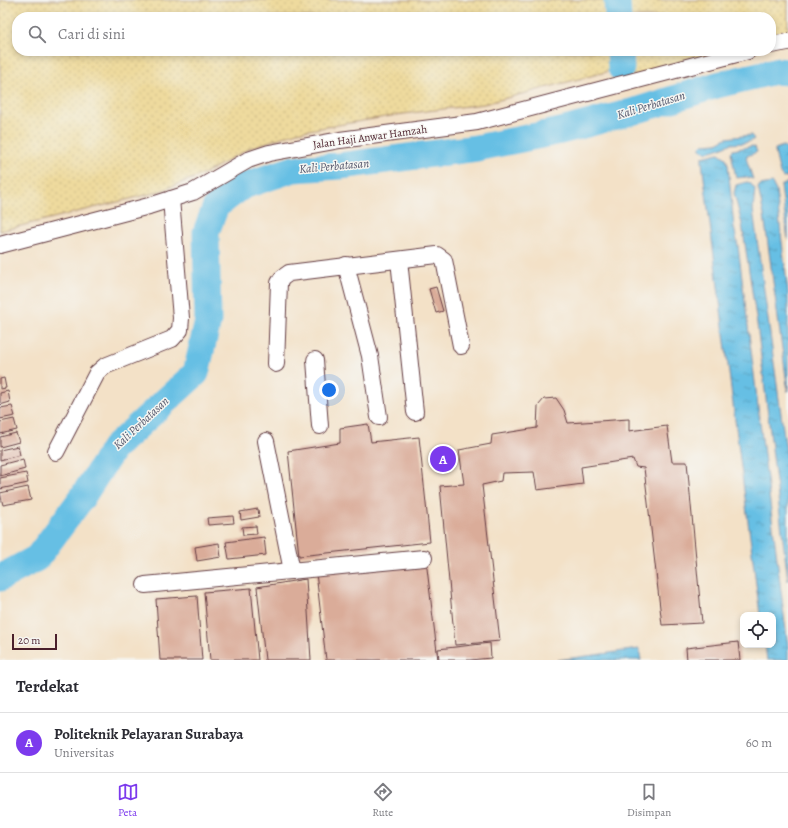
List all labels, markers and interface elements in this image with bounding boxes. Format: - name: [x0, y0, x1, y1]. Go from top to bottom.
- search box: [12, 12, 776, 56]
- icon: search: [26, 23, 48, 45]
- text: Cari di sini: [58, 24, 125, 44]
- water label: Kali Perbatasan: [615, 87, 687, 123]
- street label: Jalan Haji Anwar Hamzah: [312, 122, 428, 152]
- water label: Kali Perbatasan: [298, 155, 370, 177]
- your location: [319, 380, 339, 400]
- water label: Kali Perbatasan: [110, 393, 172, 453]
- pin: A: [430, 444, 456, 474]
- map controls: [740, 612, 776, 648]
- button: locate: [740, 612, 776, 648]
- scale bar: [12, 632, 57, 651]
- text: 20 m: [18, 633, 40, 648]
- text: Terdekat: [16, 675, 79, 698]
- text: Politeknik Pelayaran Surabaya: [54, 724, 244, 744]
- text: A: [25, 734, 33, 751]
- text: 60 m: [746, 734, 772, 751]
- text: Universitas: [54, 744, 114, 761]
- tab: Peta: [117, 781, 139, 820]
- tab: Rute: [372, 781, 394, 820]
- tab: Disimpan: [627, 781, 671, 820]

